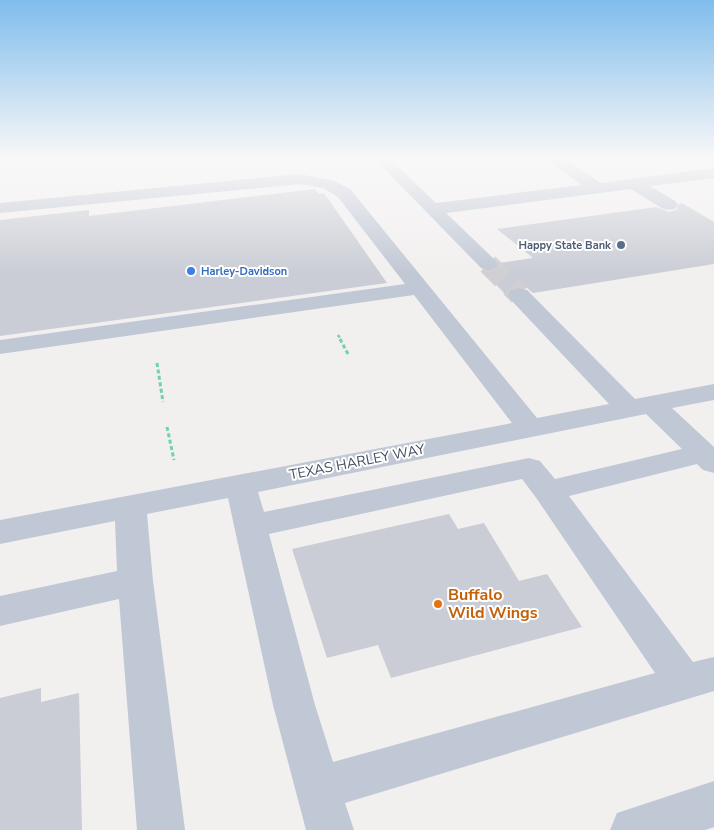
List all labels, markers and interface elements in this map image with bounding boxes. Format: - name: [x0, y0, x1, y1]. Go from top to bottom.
- place label: Happy State Bank: [518, 238, 612, 253]
- marker: Happy State Bank: [615, 239, 627, 251]
- place label: Harley-Davidson: [201, 264, 287, 279]
- marker: Harley-Davidson: [185, 265, 197, 277]
- street label: TEXAS HARLEY WAY: [288, 439, 427, 484]
- place label: Buffalo Wild Wings: [448, 584, 538, 624]
- marker: Buffalo Wild Wings: [432, 598, 444, 610]

